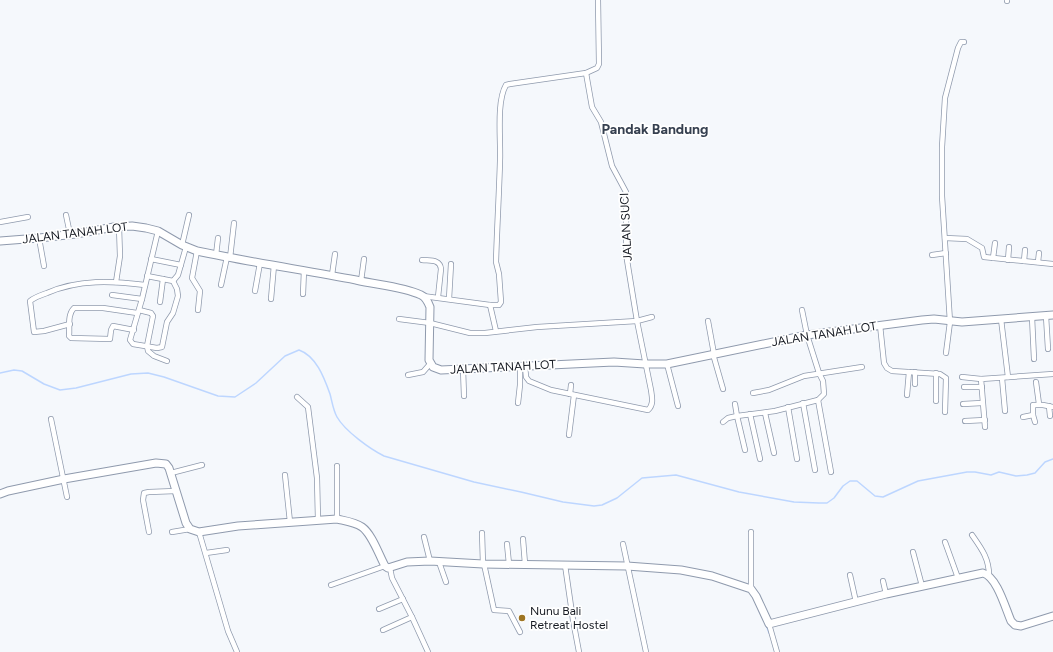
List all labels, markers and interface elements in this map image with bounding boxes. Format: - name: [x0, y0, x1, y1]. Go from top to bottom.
- district label: Pandak Bandung: [601, 121, 709, 138]
- street label: JALAN SUCI: [617, 192, 635, 262]
- street label: JALAN TANAH LOT: [21, 220, 129, 246]
- street label: JALAN TANAH LOT: [771, 319, 878, 349]
- street label: JALAN TANAH LOT: [450, 357, 557, 377]
- place label: Nunu Bali Retreat Hostel: [530, 604, 608, 632]
- marker: Nunu Bali Retreat Hostel: [517, 613, 527, 623]

